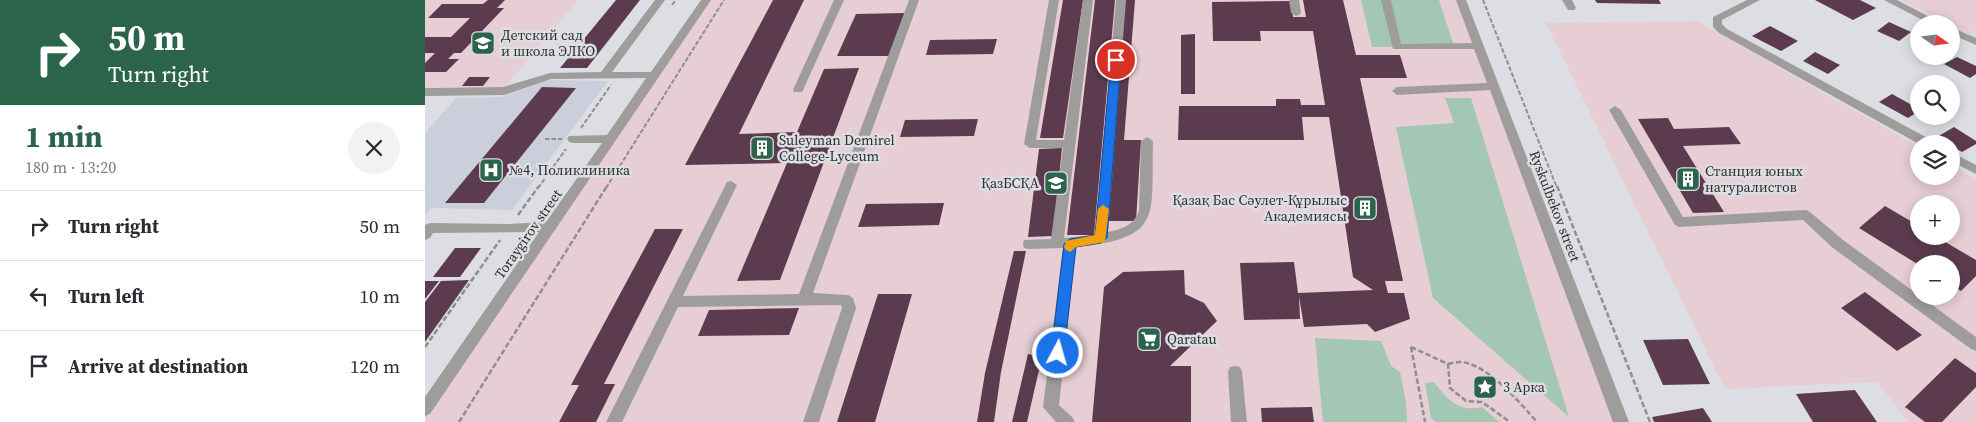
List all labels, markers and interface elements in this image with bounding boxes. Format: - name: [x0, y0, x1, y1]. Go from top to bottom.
- text: 50 m: [108, 14, 185, 62]
- north arrow: [1910, 15, 1960, 65]
- map controls: [1910, 15, 1960, 305]
- icon: right: [25, 20, 90, 85]
- place label: Детский сад и школа ЭЛКО: [501, 25, 595, 61]
- school or university icon: Детский сад и школа ЭЛКО: [470, 30, 496, 56]
- pin: [1095, 39, 1137, 81]
- icon: arrive: [1102, 46, 1130, 74]
- text: Turn right: [108, 59, 209, 89]
- button: search: [1910, 75, 1960, 125]
- text: 1 min: [25, 116, 103, 157]
- button: close: [348, 122, 400, 174]
- place label: Suleyman Demirel College-Lyceum: [779, 130, 895, 166]
- building icon: Suleyman Demirel College-Lyceum: [749, 135, 775, 161]
- button: layers: [1910, 135, 1960, 185]
- street label: Ryskulbekov street: [1525, 148, 1586, 265]
- text: 180 m · 13:20: [25, 156, 116, 178]
- hospital icon: №4, Поликлиника: [478, 157, 504, 183]
- place label: №4, Поликлиника: [509, 160, 631, 180]
- place label: Станция юных натуралистов: [1705, 161, 1804, 197]
- building icon: Станция юных натуралистов: [1675, 166, 1701, 192]
- school or university icon: ҚазБСҚА: [1043, 170, 1069, 196]
- place label: ҚазБСҚА: [981, 173, 1040, 193]
- street label: Toraygirov street: [490, 185, 567, 283]
- place label: Қазақ Бас Сәулет-Құрылыс Академиясы: [1172, 190, 1347, 226]
- building icon: Қазақ Бас Сәулет-Құрылыс Академиясы: [1352, 195, 1378, 221]
- button: +: [1910, 195, 1960, 245]
- icon: right: [25, 212, 53, 240]
- text: Turn right: [68, 213, 159, 239]
- text: 50 m: [359, 213, 400, 239]
- button: −: [1910, 255, 1960, 305]
- icon: left: [25, 282, 53, 310]
- text: Turn left: [68, 283, 144, 309]
- text: 10 m: [359, 283, 400, 309]
- position arrow: [1031, 326, 1083, 378]
- supermarket icon: Qaratau: [1136, 326, 1162, 352]
- place label: Qaratau: [1167, 329, 1217, 349]
- icon: arrive: [25, 352, 53, 380]
- text: Arrive at destination: [68, 353, 248, 379]
- text: 120 m: [350, 353, 400, 379]
- place icon: 3 Арка: [1472, 374, 1498, 400]
- place label: 3 Арка: [1503, 377, 1546, 397]

